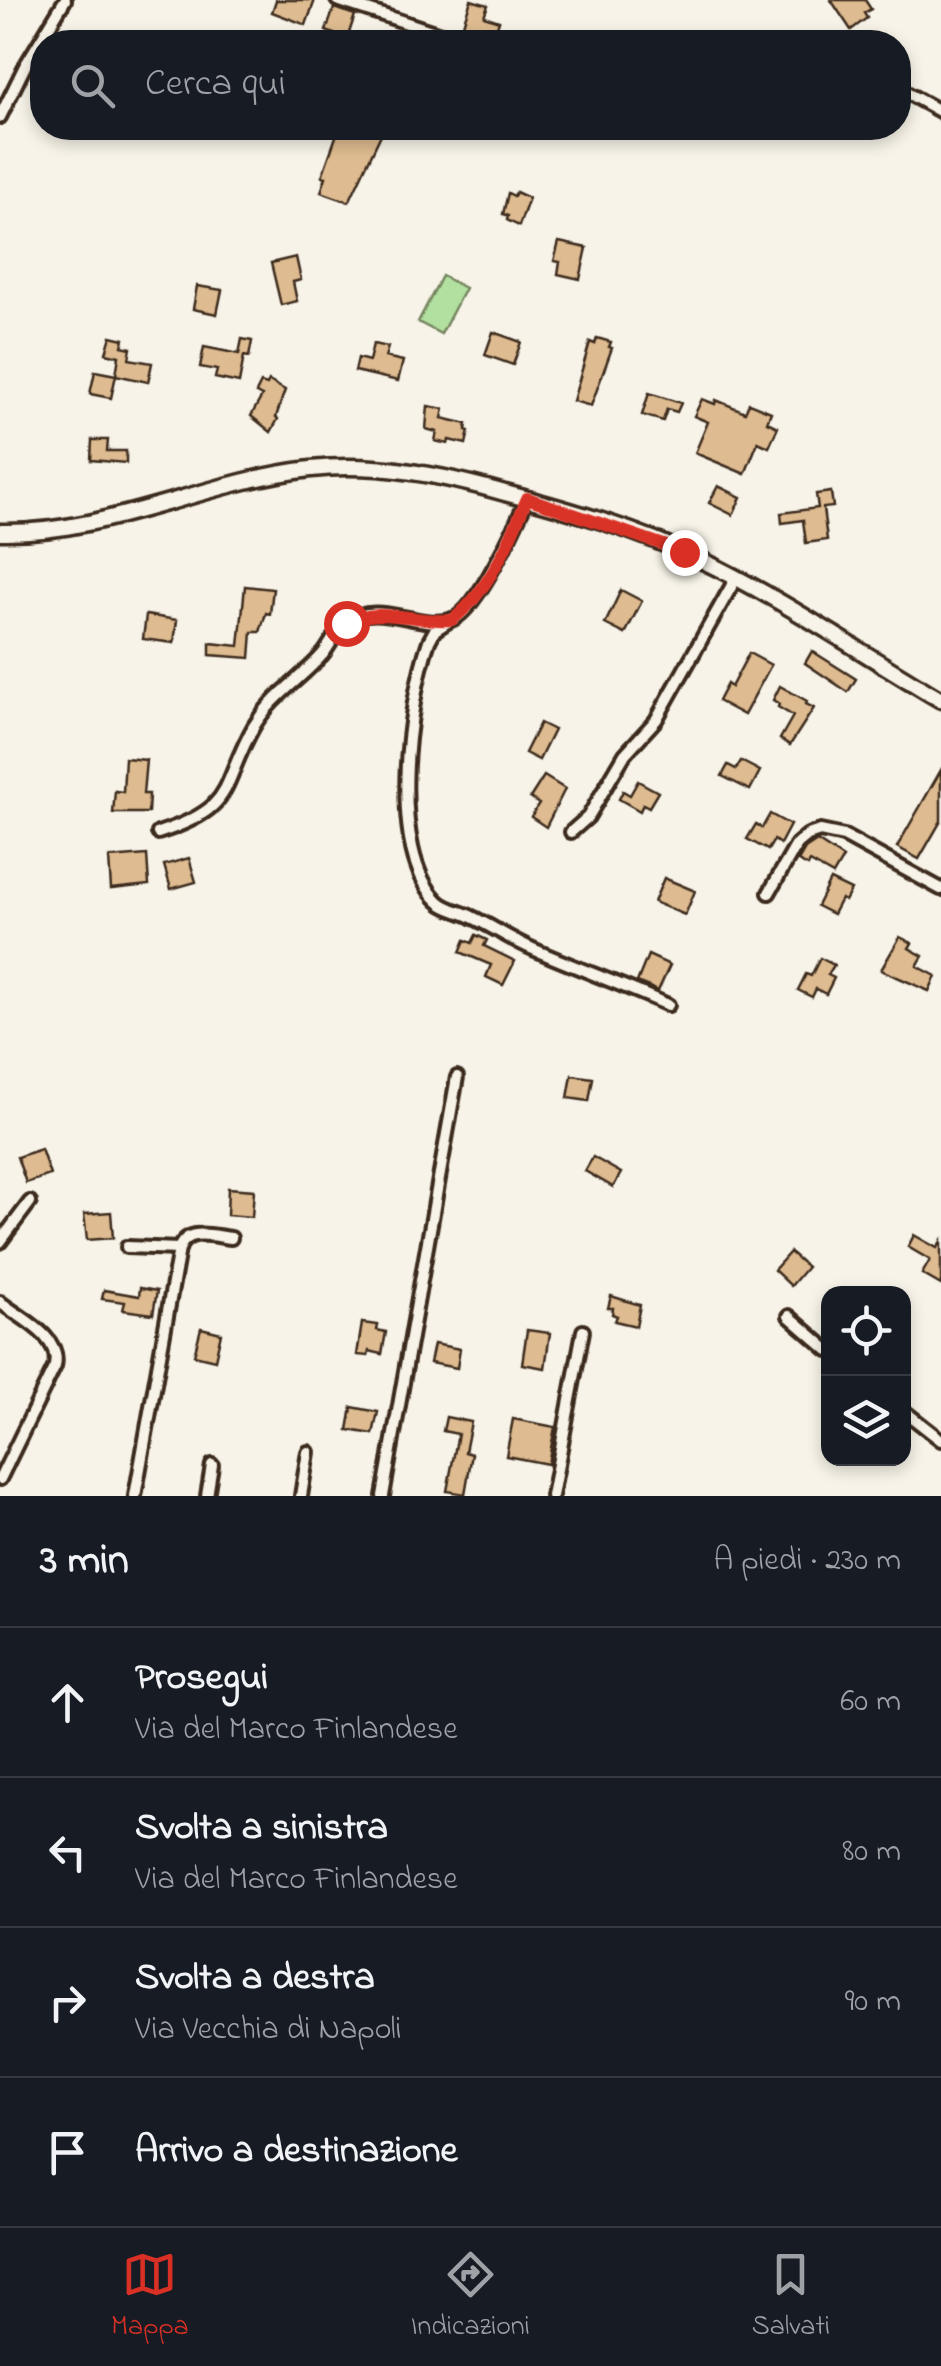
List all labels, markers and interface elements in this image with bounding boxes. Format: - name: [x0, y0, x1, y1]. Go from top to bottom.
- search box: [30, 30, 911, 140]
- text: Cerca qui: [145, 57, 286, 113]
- icon: search: [65, 58, 120, 113]
- route end: [662, 530, 708, 576]
- route start: [324, 601, 370, 647]
- map controls: [821, 1286, 911, 1466]
- button: locate: [821, 1286, 911, 1376]
- button: layers: [821, 1376, 911, 1466]
- text: 3 min: [40, 1531, 129, 1592]
- text: A piedi · 230 m: [713, 1538, 901, 1585]
- text: Prosegui: [135, 1651, 268, 1707]
- icon: ahead: [40, 1675, 95, 1730]
- text: 60 m: [840, 1679, 901, 1726]
- text: Via del Marco Finlandese: [135, 1707, 458, 1754]
- text: Svolta a sinistra: [135, 1801, 388, 1857]
- icon: left: [40, 1825, 95, 1880]
- text: 80 m: [842, 1829, 901, 1876]
- text: Via del Marco Finlandese: [135, 1857, 458, 1904]
- text: Svolta a destra: [135, 1951, 375, 2007]
- icon: right: [40, 1975, 95, 2030]
- text: 90 m: [845, 1979, 901, 2026]
- text: Via Vecchia di Napoli: [135, 2007, 402, 2054]
- text: Arrivo a destinazione: [135, 2124, 458, 2180]
- icon: arrive: [40, 2125, 95, 2180]
- tab: Mappa: [111, 2247, 189, 2348]
- tab: Indicazioni: [411, 2247, 530, 2348]
- tab: Salvati: [752, 2247, 830, 2348]

